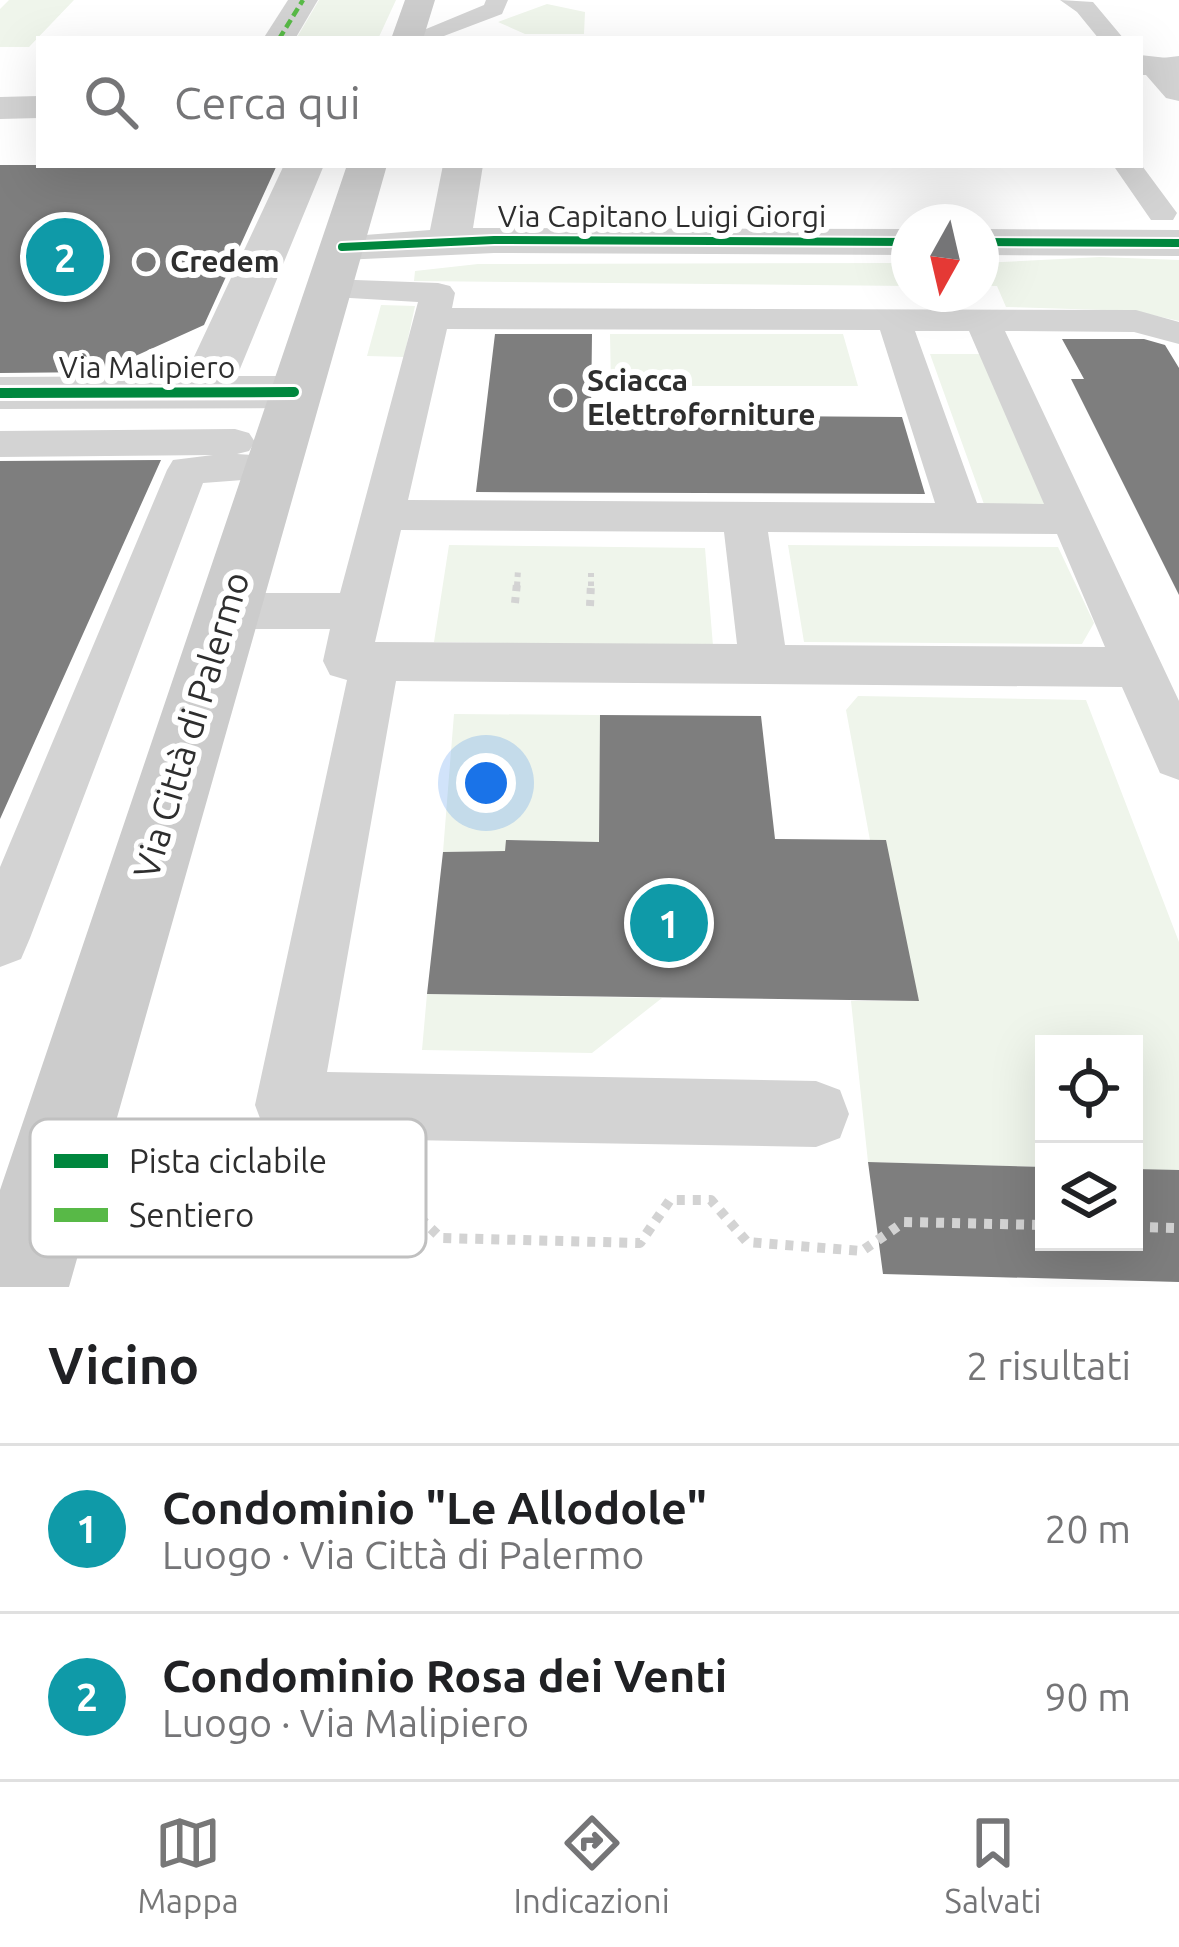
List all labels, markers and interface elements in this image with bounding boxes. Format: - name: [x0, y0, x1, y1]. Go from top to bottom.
- search box: [36, 36, 1143, 168]
- icon: search: [78, 69, 144, 135]
- text: Cerca qui: [174, 77, 361, 128]
- street label: Via Capitano Luigi Giorgi: [498, 199, 826, 233]
- north arrow: [891, 204, 999, 312]
- pin: 2: [26, 212, 104, 302]
- place label: Credem: [170, 244, 280, 278]
- marker: Credem: [133, 249, 159, 275]
- street label: Via Malipiero: [59, 350, 235, 384]
- place label: Sciacca Elettroforniture: [587, 363, 816, 431]
- marker: Sciacca Elettroforniture: [550, 385, 576, 411]
- street label: Via Città di Palermo: [124, 567, 257, 883]
- your location: [456, 753, 516, 813]
- pin: 1: [630, 878, 708, 968]
- map controls: [1035, 1035, 1143, 1251]
- button: locate: [1035, 1035, 1143, 1143]
- legend: [30, 1119, 426, 1257]
- text: Pista ciclabile: [129, 1142, 327, 1179]
- button: layers: [1035, 1143, 1143, 1251]
- text: Sentiero: [129, 1196, 254, 1233]
- text: Vicino: [48, 1336, 199, 1394]
- text: 2 risultati: [966, 1344, 1131, 1387]
- text: Condominio "Le Allodole": [162, 1482, 707, 1533]
- text: 1: [76, 1507, 98, 1550]
- text: 20 m: [1044, 1507, 1131, 1550]
- text: Luogo · Via Città di Palermo: [162, 1533, 644, 1576]
- text: Condominio Rosa dei Venti: [162, 1650, 727, 1701]
- text: 2: [76, 1675, 98, 1718]
- text: 90 m: [1044, 1675, 1131, 1718]
- text: Luogo · Via Malipiero: [162, 1701, 529, 1744]
- tab: Mappa: [137, 1810, 239, 1919]
- tab: Indicazioni: [514, 1810, 670, 1919]
- tab: Salvati: [945, 1810, 1042, 1919]

